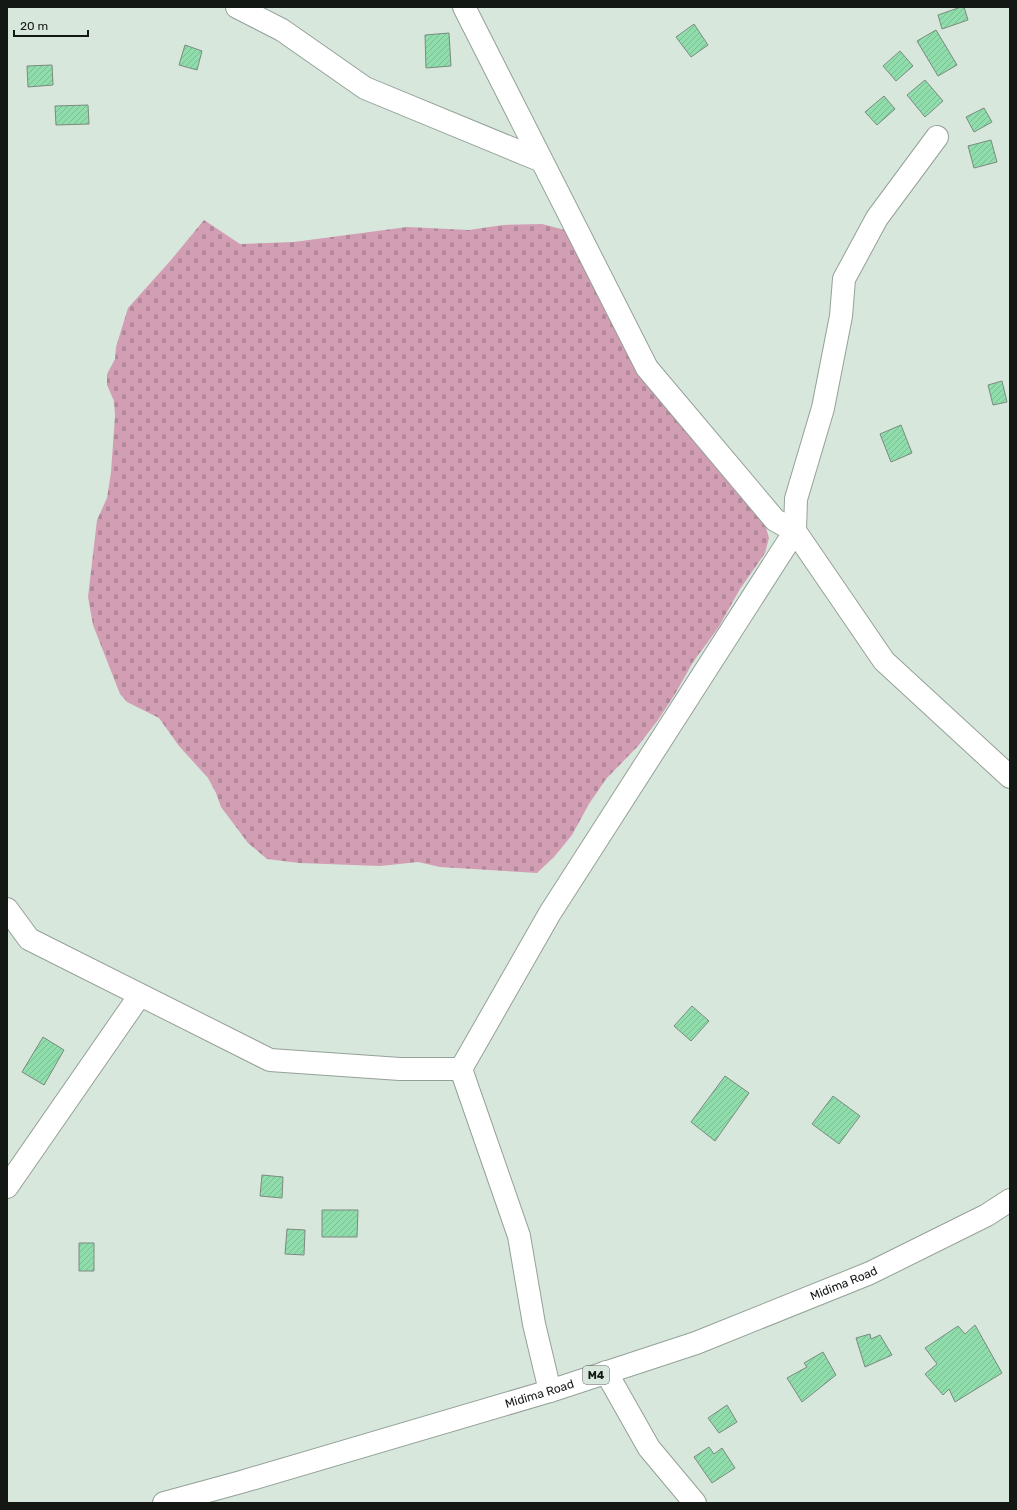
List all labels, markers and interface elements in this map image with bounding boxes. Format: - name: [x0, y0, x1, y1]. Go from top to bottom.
- scale bar: [14, 12, 88, 38]
- text: 20 m: [20, 19, 48, 33]
- street label: Midima Road: [808, 1263, 880, 1303]
- road number: M4: [583, 1366, 609, 1384]
- street label: Midima Road: [503, 1377, 576, 1411]

